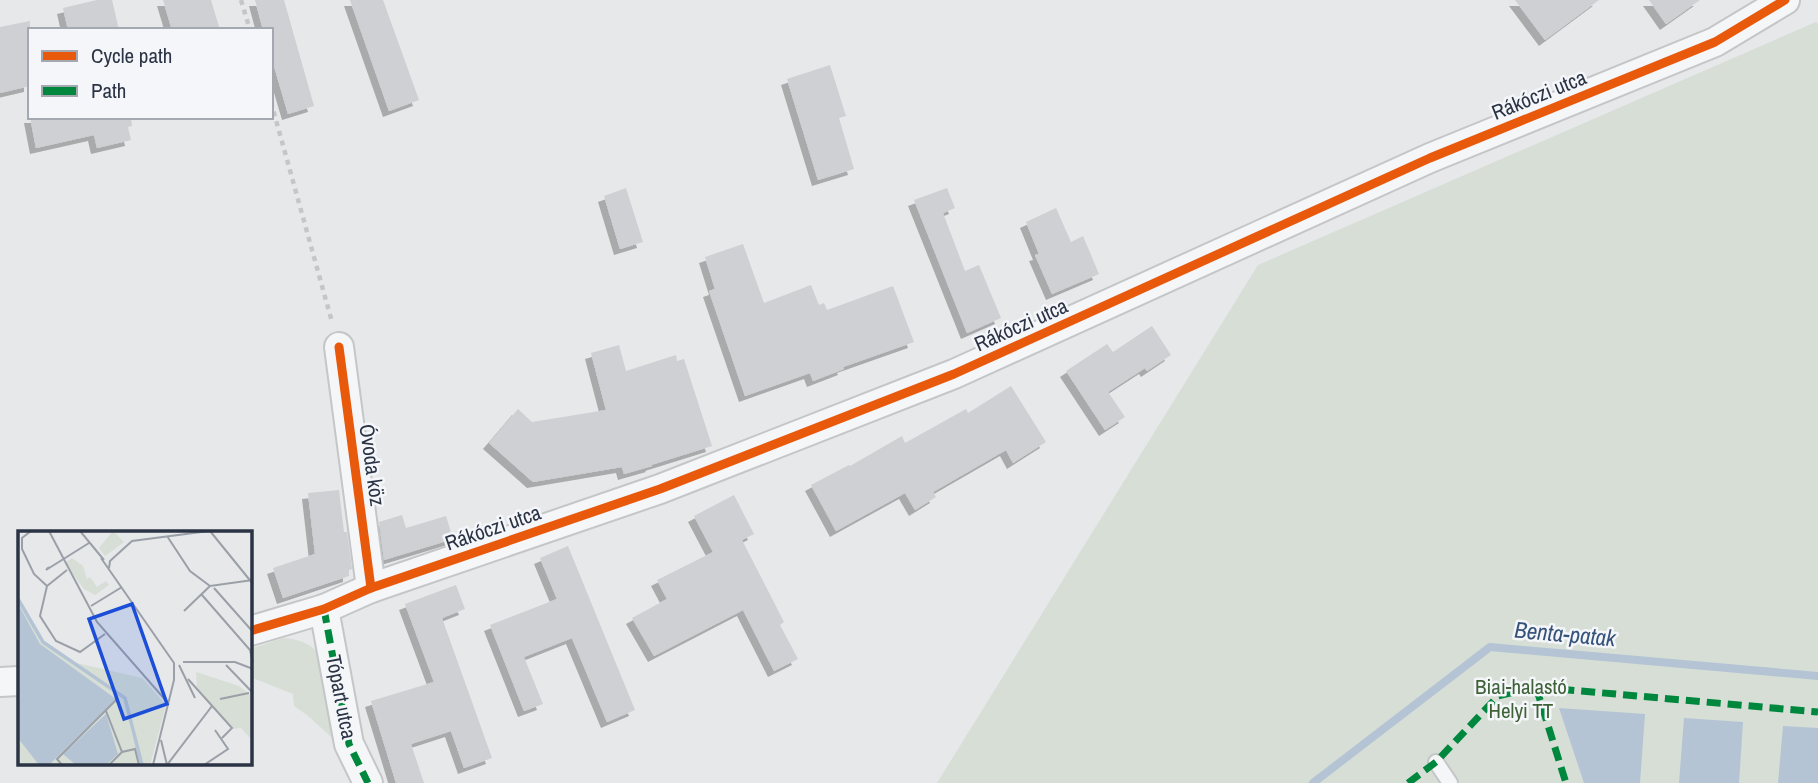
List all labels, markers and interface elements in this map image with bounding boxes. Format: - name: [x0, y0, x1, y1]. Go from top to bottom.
- legend: [28, 28, 273, 119]
- text: Cycle path: [91, 41, 172, 70]
- street label: Rákóczi utca: [1487, 62, 1591, 127]
- text: Path: [91, 76, 126, 105]
- street label: Rákóczi utca: [969, 291, 1073, 358]
- street label: Óvoda köz: [352, 422, 393, 508]
- street label: Rákóczi utca: [441, 497, 545, 557]
- inset map: [18, 531, 252, 766]
- water label: Benta-patak: [1513, 614, 1619, 654]
- street label: Tópart utca: [319, 652, 364, 742]
- park label: Biai-halastó Helyi TT: [1475, 672, 1567, 725]

